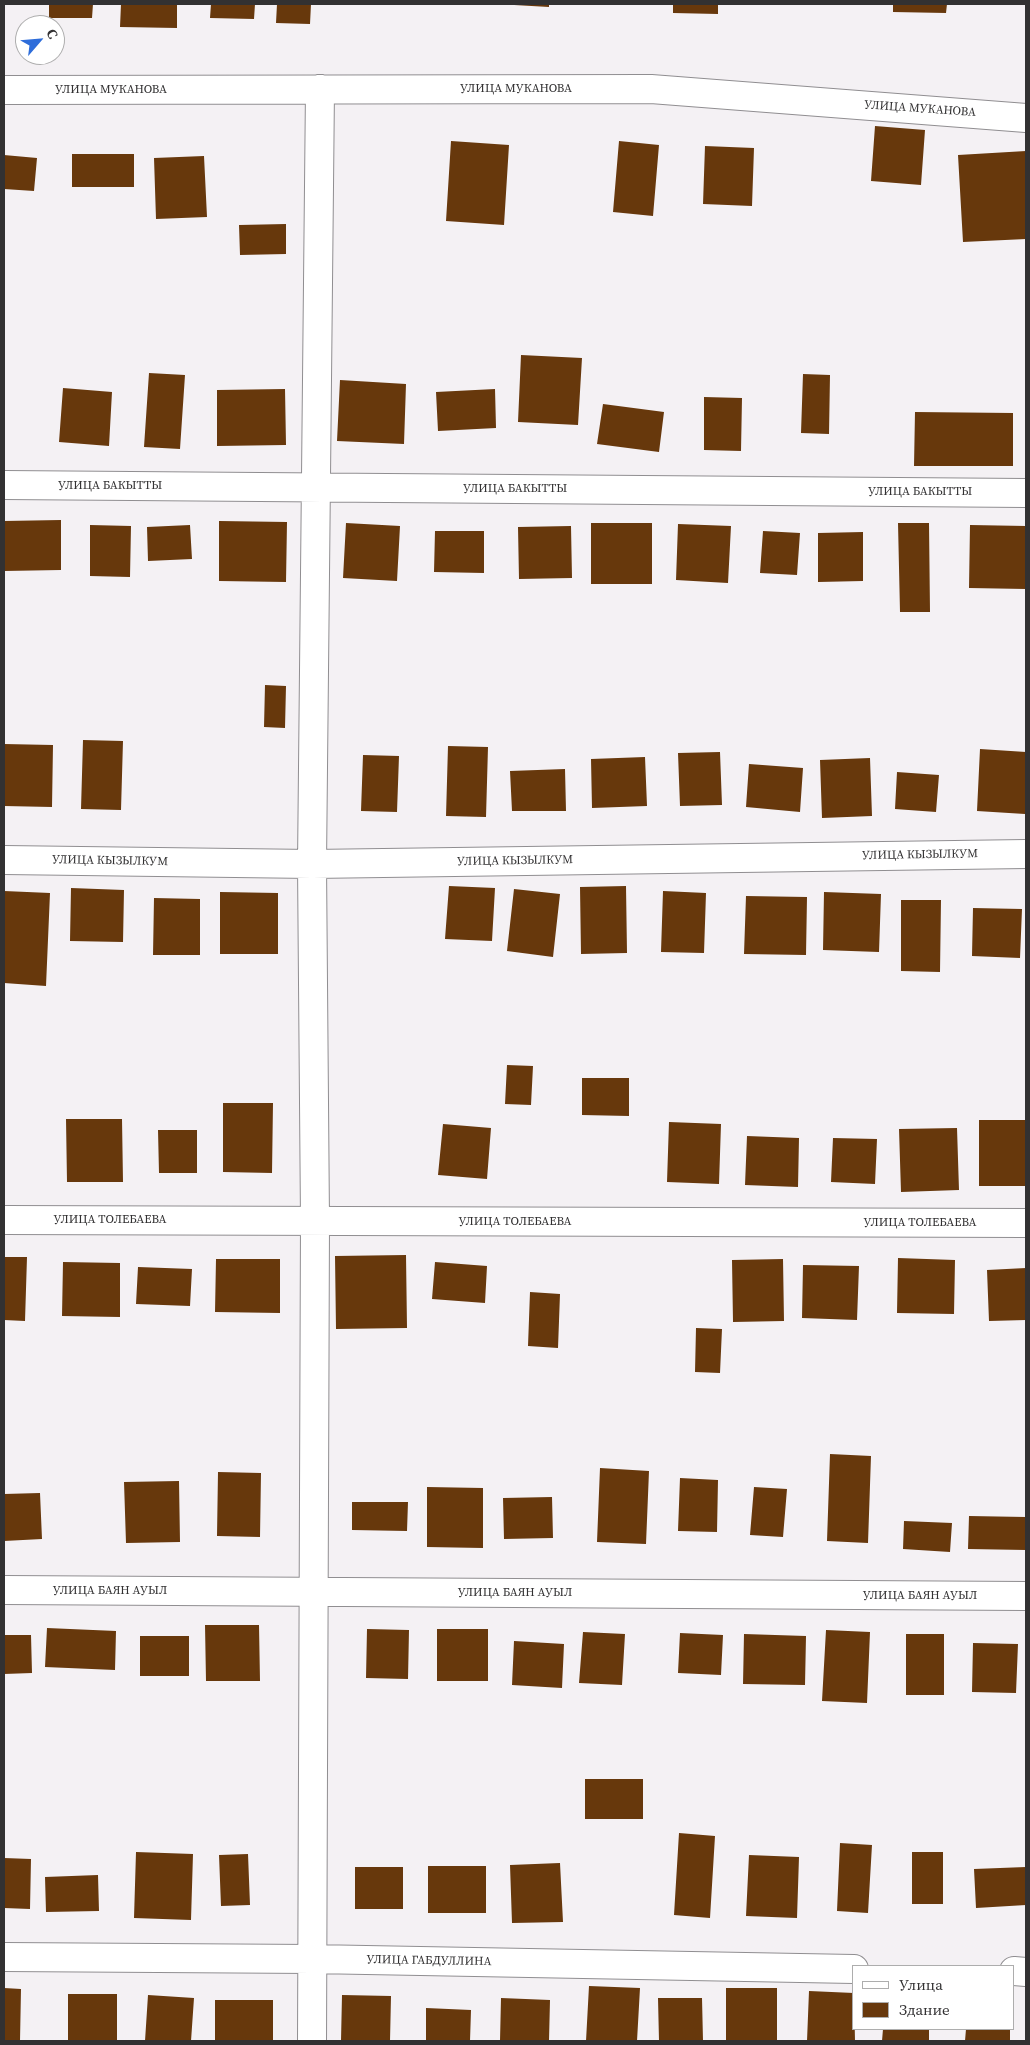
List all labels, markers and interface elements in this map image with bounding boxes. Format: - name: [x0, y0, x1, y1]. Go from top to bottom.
- north arrow: [15, 15, 65, 65]
- text: С: [42, 25, 63, 42]
- street label: УЛИЦА МУКАНОВА: [460, 82, 572, 96]
- street label: УЛИЦА МУКАНОВА: [55, 83, 167, 97]
- street label: УЛИЦА МУКАНОВА: [864, 98, 976, 120]
- street label: УЛИЦА БАКЫТТЫ: [58, 479, 162, 493]
- street label: УЛИЦА БАКЫТТЫ: [463, 482, 567, 496]
- street label: УЛИЦА БАКЫТТЫ: [868, 485, 972, 499]
- street label: УЛИЦА КЫЗЫЛКУМ: [862, 847, 978, 863]
- street label: УЛИЦА КЫЗЫЛКУМ: [52, 853, 168, 869]
- street label: УЛИЦА КЫЗЫЛКУМ: [457, 853, 573, 869]
- street label: УЛИЦА ТОЛЕБАЕВА: [53, 1213, 167, 1227]
- street label: УЛИЦА ТОЛЕБАЕВА: [458, 1215, 572, 1229]
- street label: УЛИЦА ТОЛЕБАЕВА: [863, 1216, 977, 1230]
- street label: УЛИЦА БАЯН АУЫЛ: [53, 1584, 167, 1598]
- street label: УЛИЦА БАЯН АУЫЛ: [458, 1586, 572, 1600]
- street label: УЛИЦА БАЯН АУЫЛ: [863, 1589, 977, 1603]
- street label: УЛИЦА ГАБДУЛЛИНА: [366, 1953, 492, 1969]
- legend: [852, 1965, 1015, 2030]
- text: Улица: [899, 1974, 943, 1995]
- text: Здание: [899, 1999, 950, 2020]

